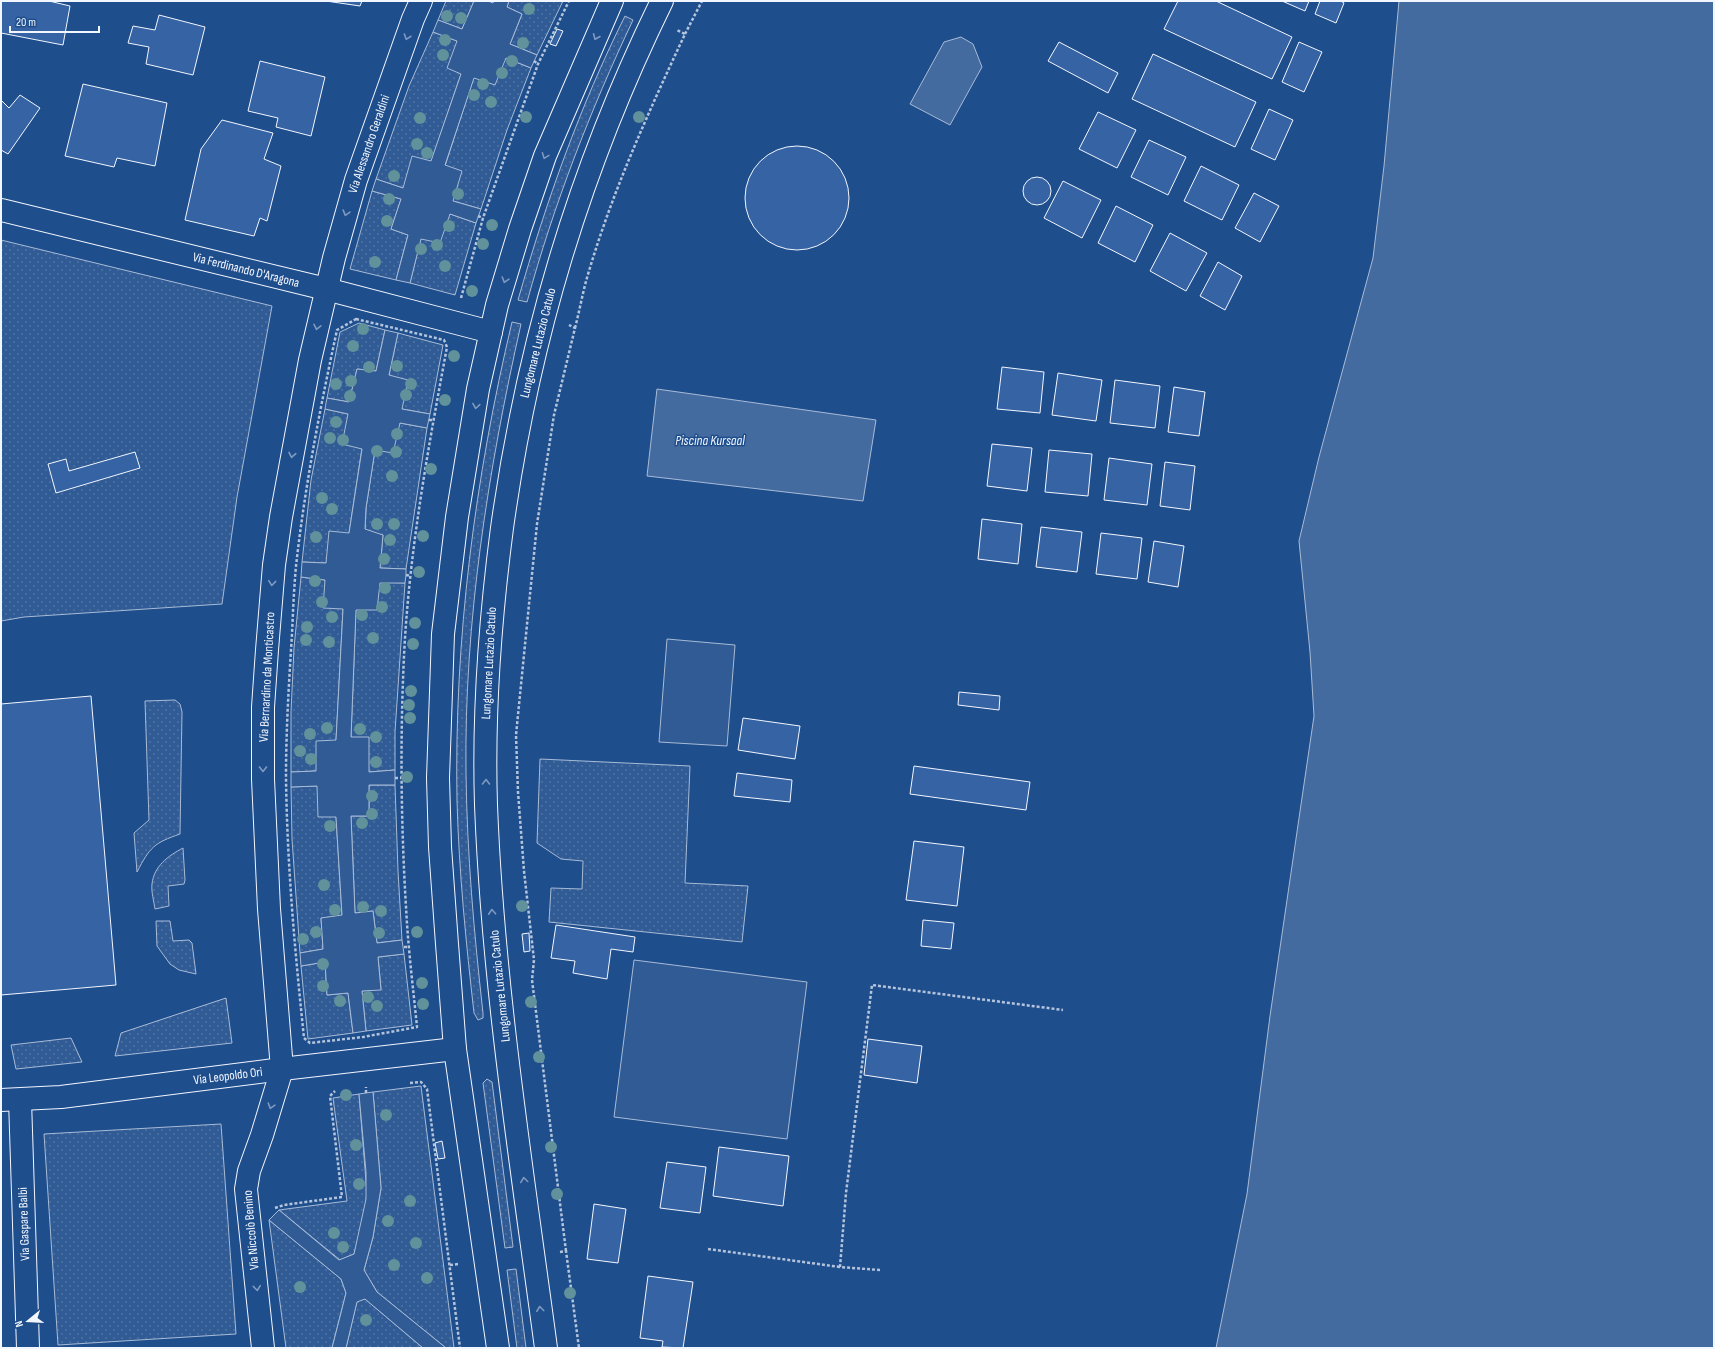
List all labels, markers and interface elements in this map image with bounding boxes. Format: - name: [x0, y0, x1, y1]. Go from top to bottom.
- scale bar: [10, 8, 99, 34]
- text: 20 m: [16, 15, 36, 30]
- one-way arrow: [593, 32, 601, 40]
- one-way arrow: [403, 34, 412, 41]
- street label: Via Alessandro Geraldini: [345, 93, 393, 195]
- one-way arrow: [541, 153, 549, 160]
- one-way arrow: [342, 209, 351, 216]
- street label: Via Ferdinando D'Aragona: [191, 249, 301, 291]
- one-way arrow: [501, 276, 510, 283]
- street label: Lungomare Lutazio Catulo: [517, 286, 559, 400]
- one-way arrow: [314, 324, 322, 331]
- one-way arrow: [472, 403, 480, 410]
- water label: Piscina Kursaal: [675, 432, 745, 449]
- one-way arrow: [288, 452, 296, 458]
- one-way arrow: [268, 580, 277, 586]
- street label: Lungomare Lutazio Catulo: [478, 606, 500, 720]
- street label: Via Bernardino da Monticastro: [256, 612, 278, 742]
- one-way arrow: [259, 766, 267, 772]
- one-way arrow: [482, 779, 490, 785]
- one-way arrow: [487, 909, 496, 915]
- street label: Lungomare Lutazio Catulo: [486, 929, 514, 1043]
- street label: Via Leopoldo Ori: [193, 1064, 263, 1088]
- one-way arrow: [267, 1103, 276, 1110]
- one-way arrow: [520, 1177, 529, 1184]
- street label: Via Gaspare Balbi: [15, 1187, 33, 1261]
- street label: Via Niccolò Benino: [240, 1189, 262, 1271]
- one-way arrow: [252, 1285, 261, 1291]
- north arrow: [8, 1301, 48, 1341]
- one-way arrow: [536, 1306, 545, 1312]
- text: N: [12, 1319, 26, 1329]

